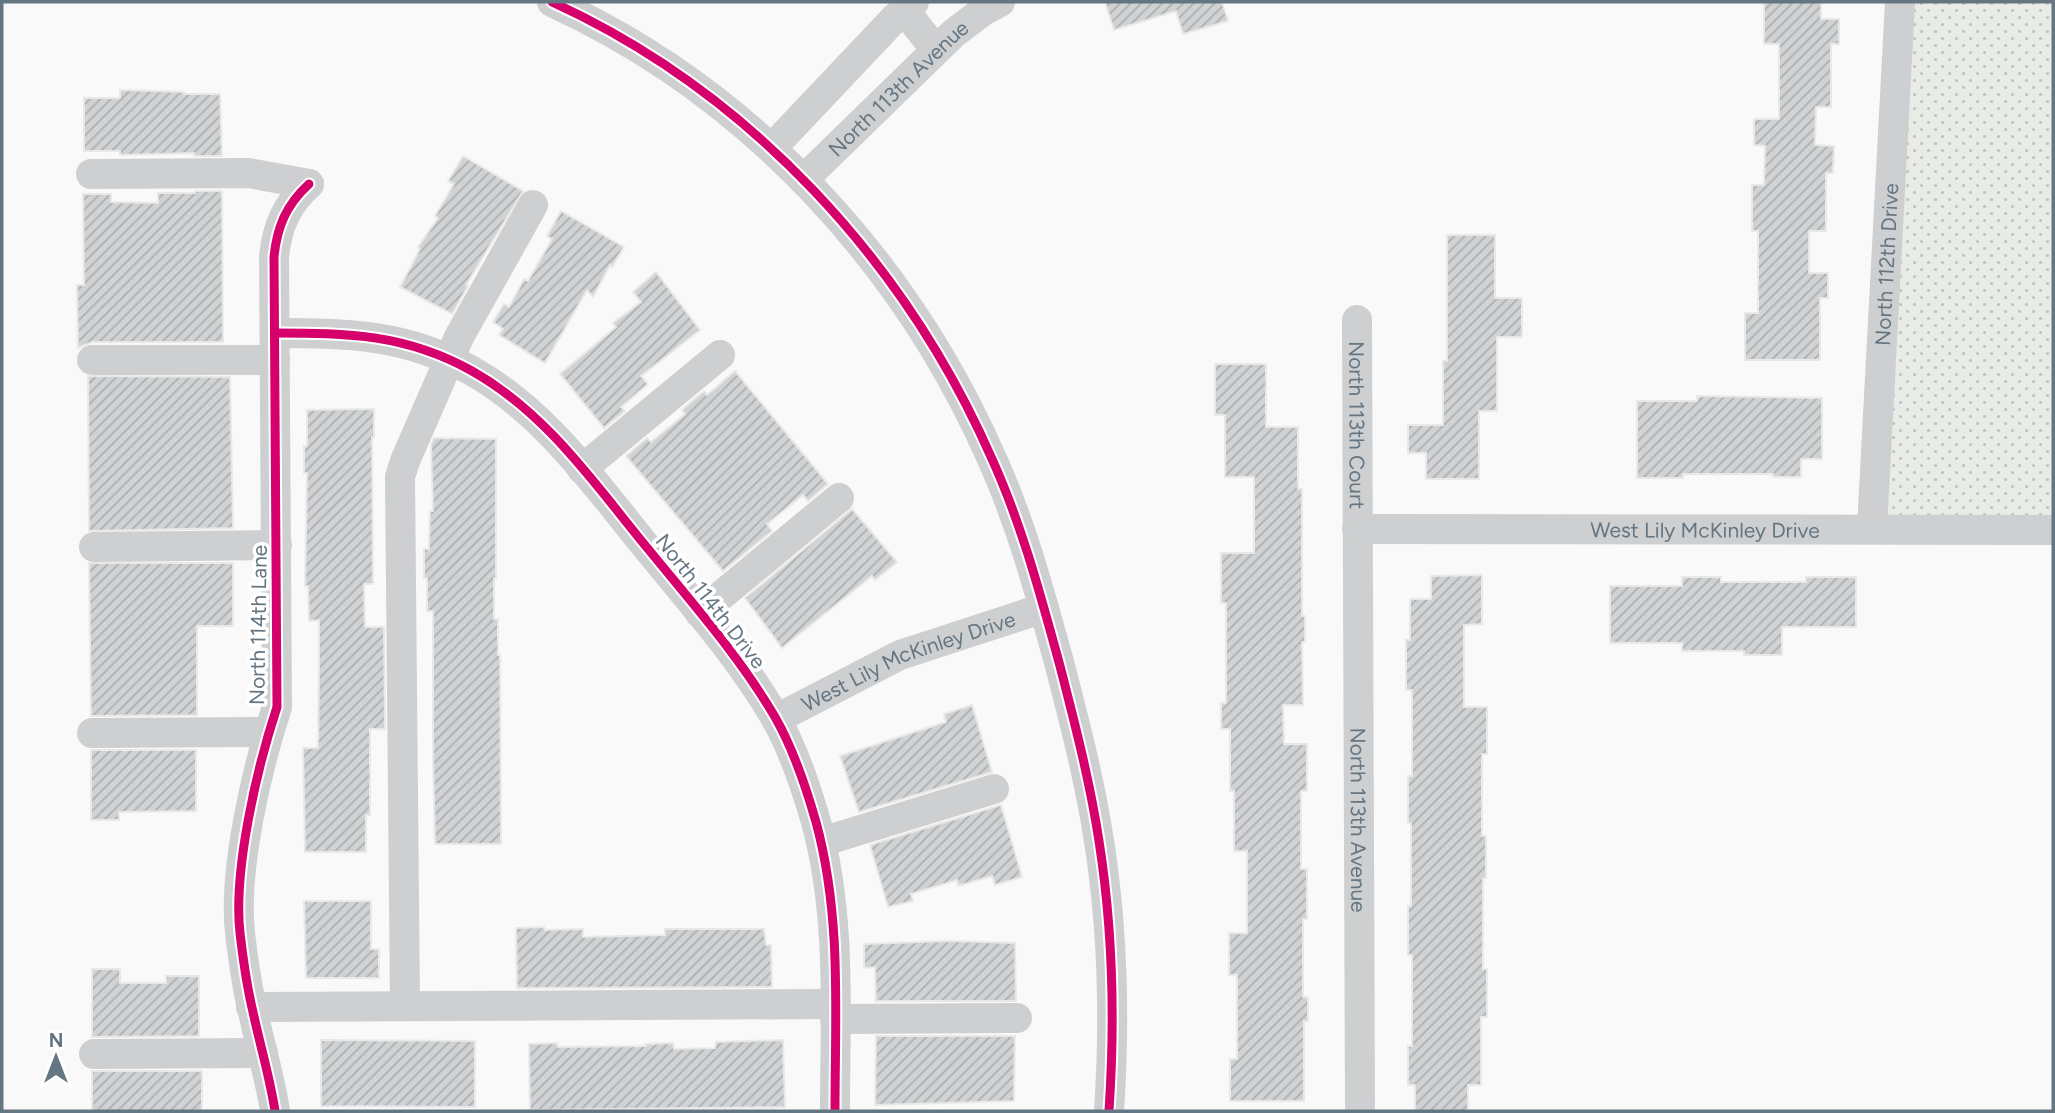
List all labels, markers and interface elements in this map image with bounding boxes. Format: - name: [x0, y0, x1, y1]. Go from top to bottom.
- street label: North 113th Avenue: [823, 14, 973, 161]
- street label: North 112th Drive: [1869, 182, 1903, 346]
- street label: North 113th Court: [1345, 341, 1370, 509]
- street label: West Lily McKinley Drive: [1590, 517, 1820, 542]
- street label: North 114th Drive: [651, 529, 771, 673]
- street label: North 114th Lane: [244, 545, 272, 705]
- street label: West Lily McKinley Drive: [797, 606, 1018, 716]
- street label: North 113th Avenue: [1346, 727, 1372, 913]
- north arrow: [21, 1022, 91, 1092]
- text: N: [49, 1029, 63, 1052]

